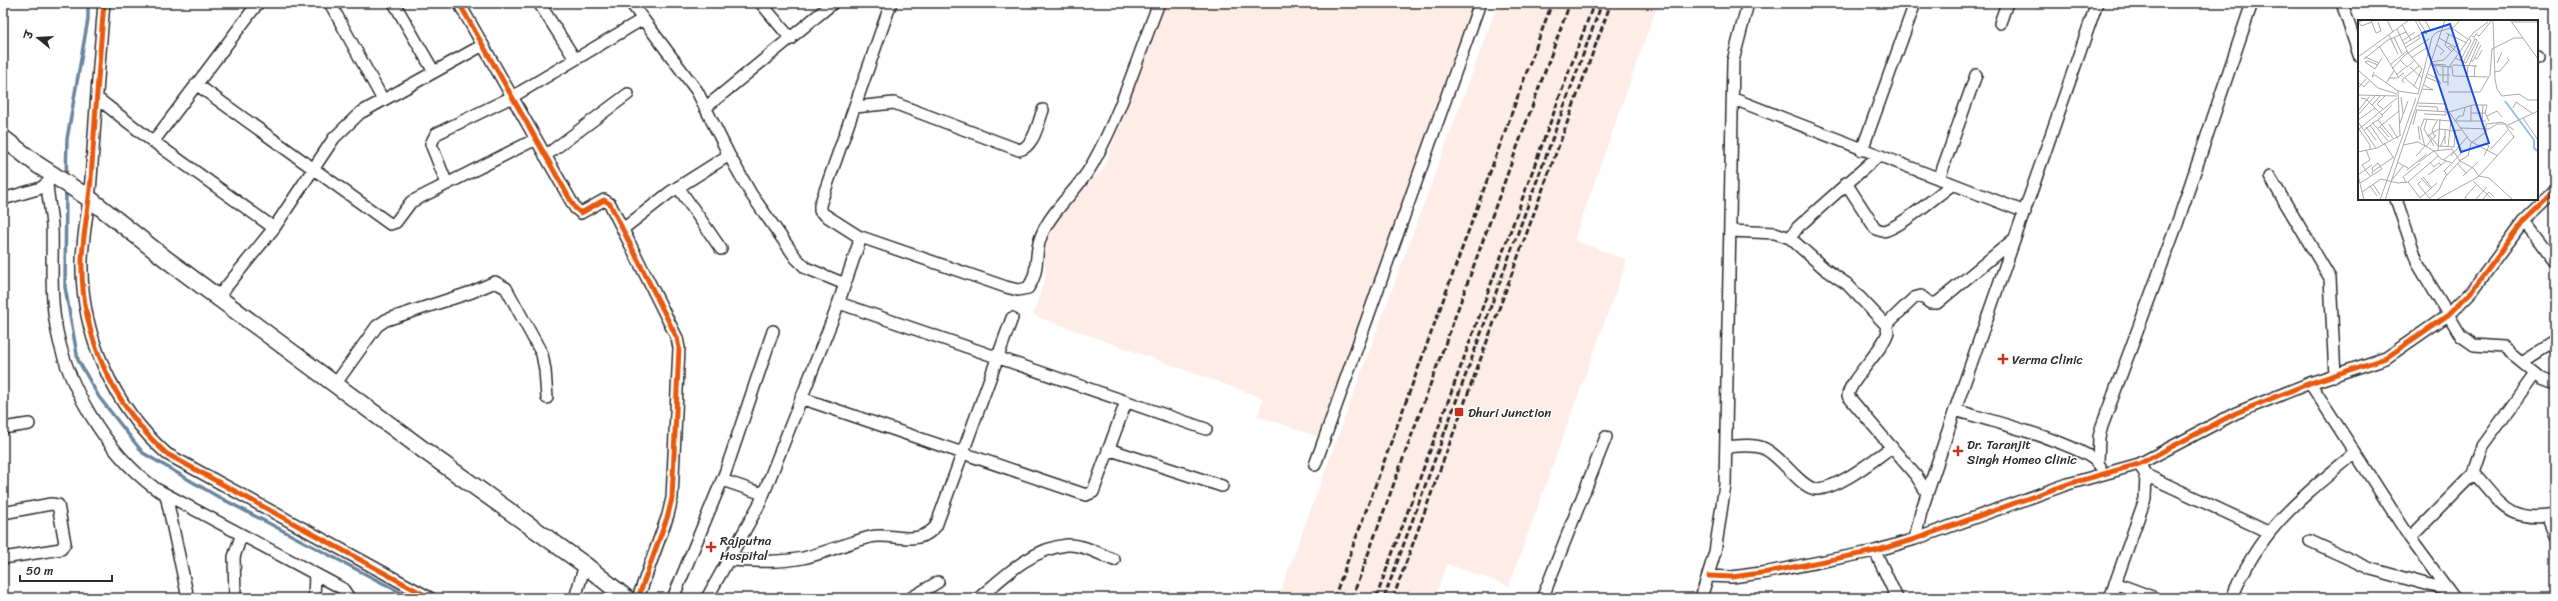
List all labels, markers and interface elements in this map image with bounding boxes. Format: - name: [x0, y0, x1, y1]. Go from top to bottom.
- north arrow: [18, 18, 58, 58]
- inset map: [2358, 20, 2538, 200]
- text: उ: [18, 27, 40, 42]
- place label: Verma Clinic: [2012, 348, 2083, 371]
- marker: Verma Clinic: [1997, 353, 2009, 365]
- place label: Dhuri Junction: [1468, 401, 1551, 424]
- marker: Dhuri Junction: [1453, 406, 1465, 418]
- place label: Dr. Taranjit Singh Homeo Clinic: [1967, 433, 2077, 471]
- marker: Dr. Taranjit Singh Homeo Clinic: [1952, 445, 1964, 457]
- place label: Rajputna Hospital: [720, 529, 772, 567]
- marker: Rajputna Hospital: [705, 541, 717, 553]
- scale bar: [20, 557, 112, 583]
- text: 50 m: [26, 560, 53, 582]

